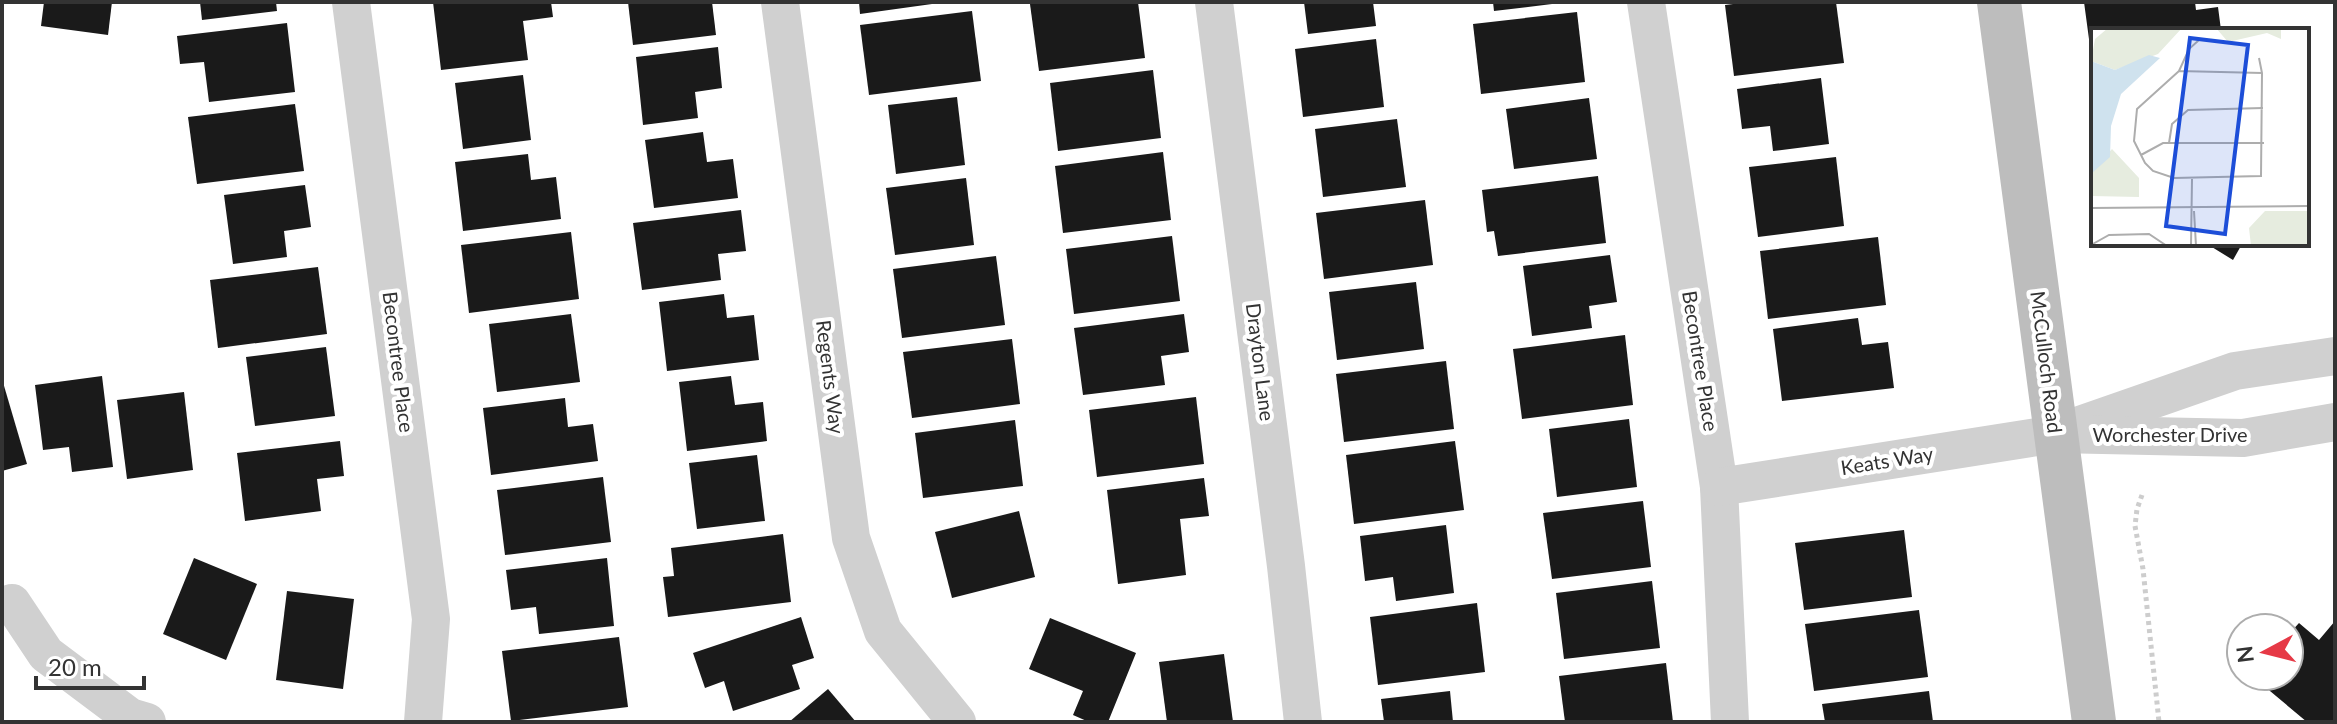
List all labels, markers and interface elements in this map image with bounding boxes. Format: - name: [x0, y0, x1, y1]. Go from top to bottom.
- inset map: [2091, 28, 2309, 246]
- street label: Becontree Place: [1678, 289, 1724, 433]
- street label: McCulloch Road: [2026, 289, 2068, 434]
- street label: Becontree Place: [378, 290, 420, 434]
- street label: Drayton Lane: [1242, 301, 1280, 422]
- street label: Regents Way: [812, 319, 850, 436]
- street label: Worchester Drive: [2092, 422, 2248, 446]
- street label: Keats Way: [1839, 441, 1935, 479]
- north arrow: [2225, 612, 2305, 692]
- scale bar: [36, 640, 144, 690]
- text: N: [2230, 644, 2259, 665]
- text: 20 m: [48, 652, 102, 681]

